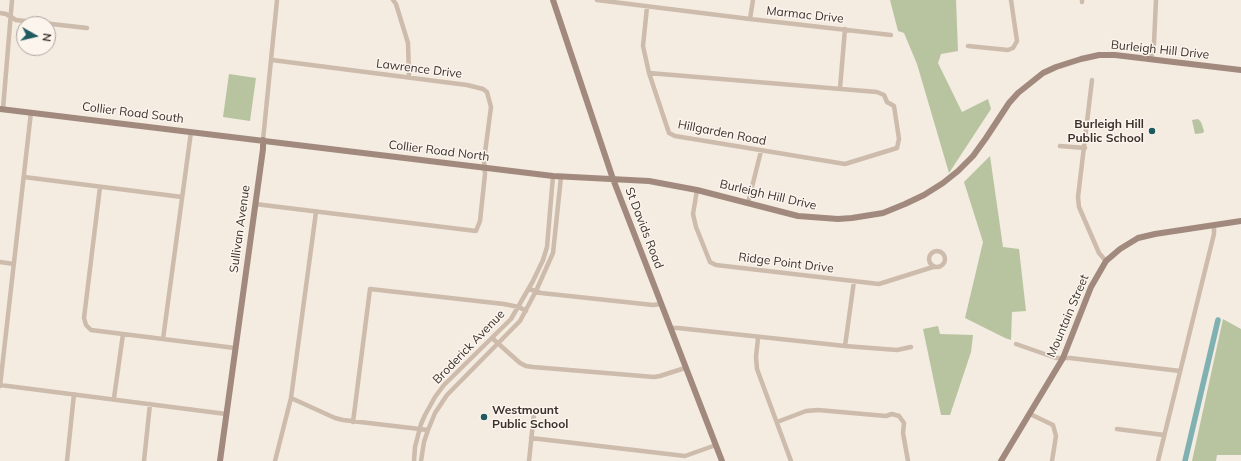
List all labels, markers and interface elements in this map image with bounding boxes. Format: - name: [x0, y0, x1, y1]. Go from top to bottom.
- street label: Marmac Drive: [766, 4, 844, 26]
- north arrow: [16, 16, 56, 56]
- text: N: [39, 32, 54, 43]
- street label: Burleigh Hill Drive: [1110, 38, 1210, 62]
- street label: Lawrence Drive: [375, 57, 463, 81]
- street label: Collier Road South: [81, 100, 185, 126]
- street label: Hillgarden Road: [677, 117, 767, 149]
- place label: Burleigh Hill Public School: [1068, 117, 1144, 145]
- marker: Burleigh Hill Public School: [1147, 126, 1157, 136]
- street label: Collier Road North: [388, 138, 490, 164]
- street label: Burleigh Hill Drive: [718, 177, 818, 213]
- street label: Sullivan Avenue: [227, 184, 253, 274]
- street label: St Davids Road: [622, 185, 666, 271]
- street label: Ridge Point Drive: [738, 250, 834, 276]
- street label: Mountain Street: [1044, 272, 1092, 360]
- street label: Broderick Avenue: [430, 307, 508, 387]
- place label: Westmount Public School: [492, 403, 568, 431]
- marker: Westmount Public School: [479, 412, 489, 422]

